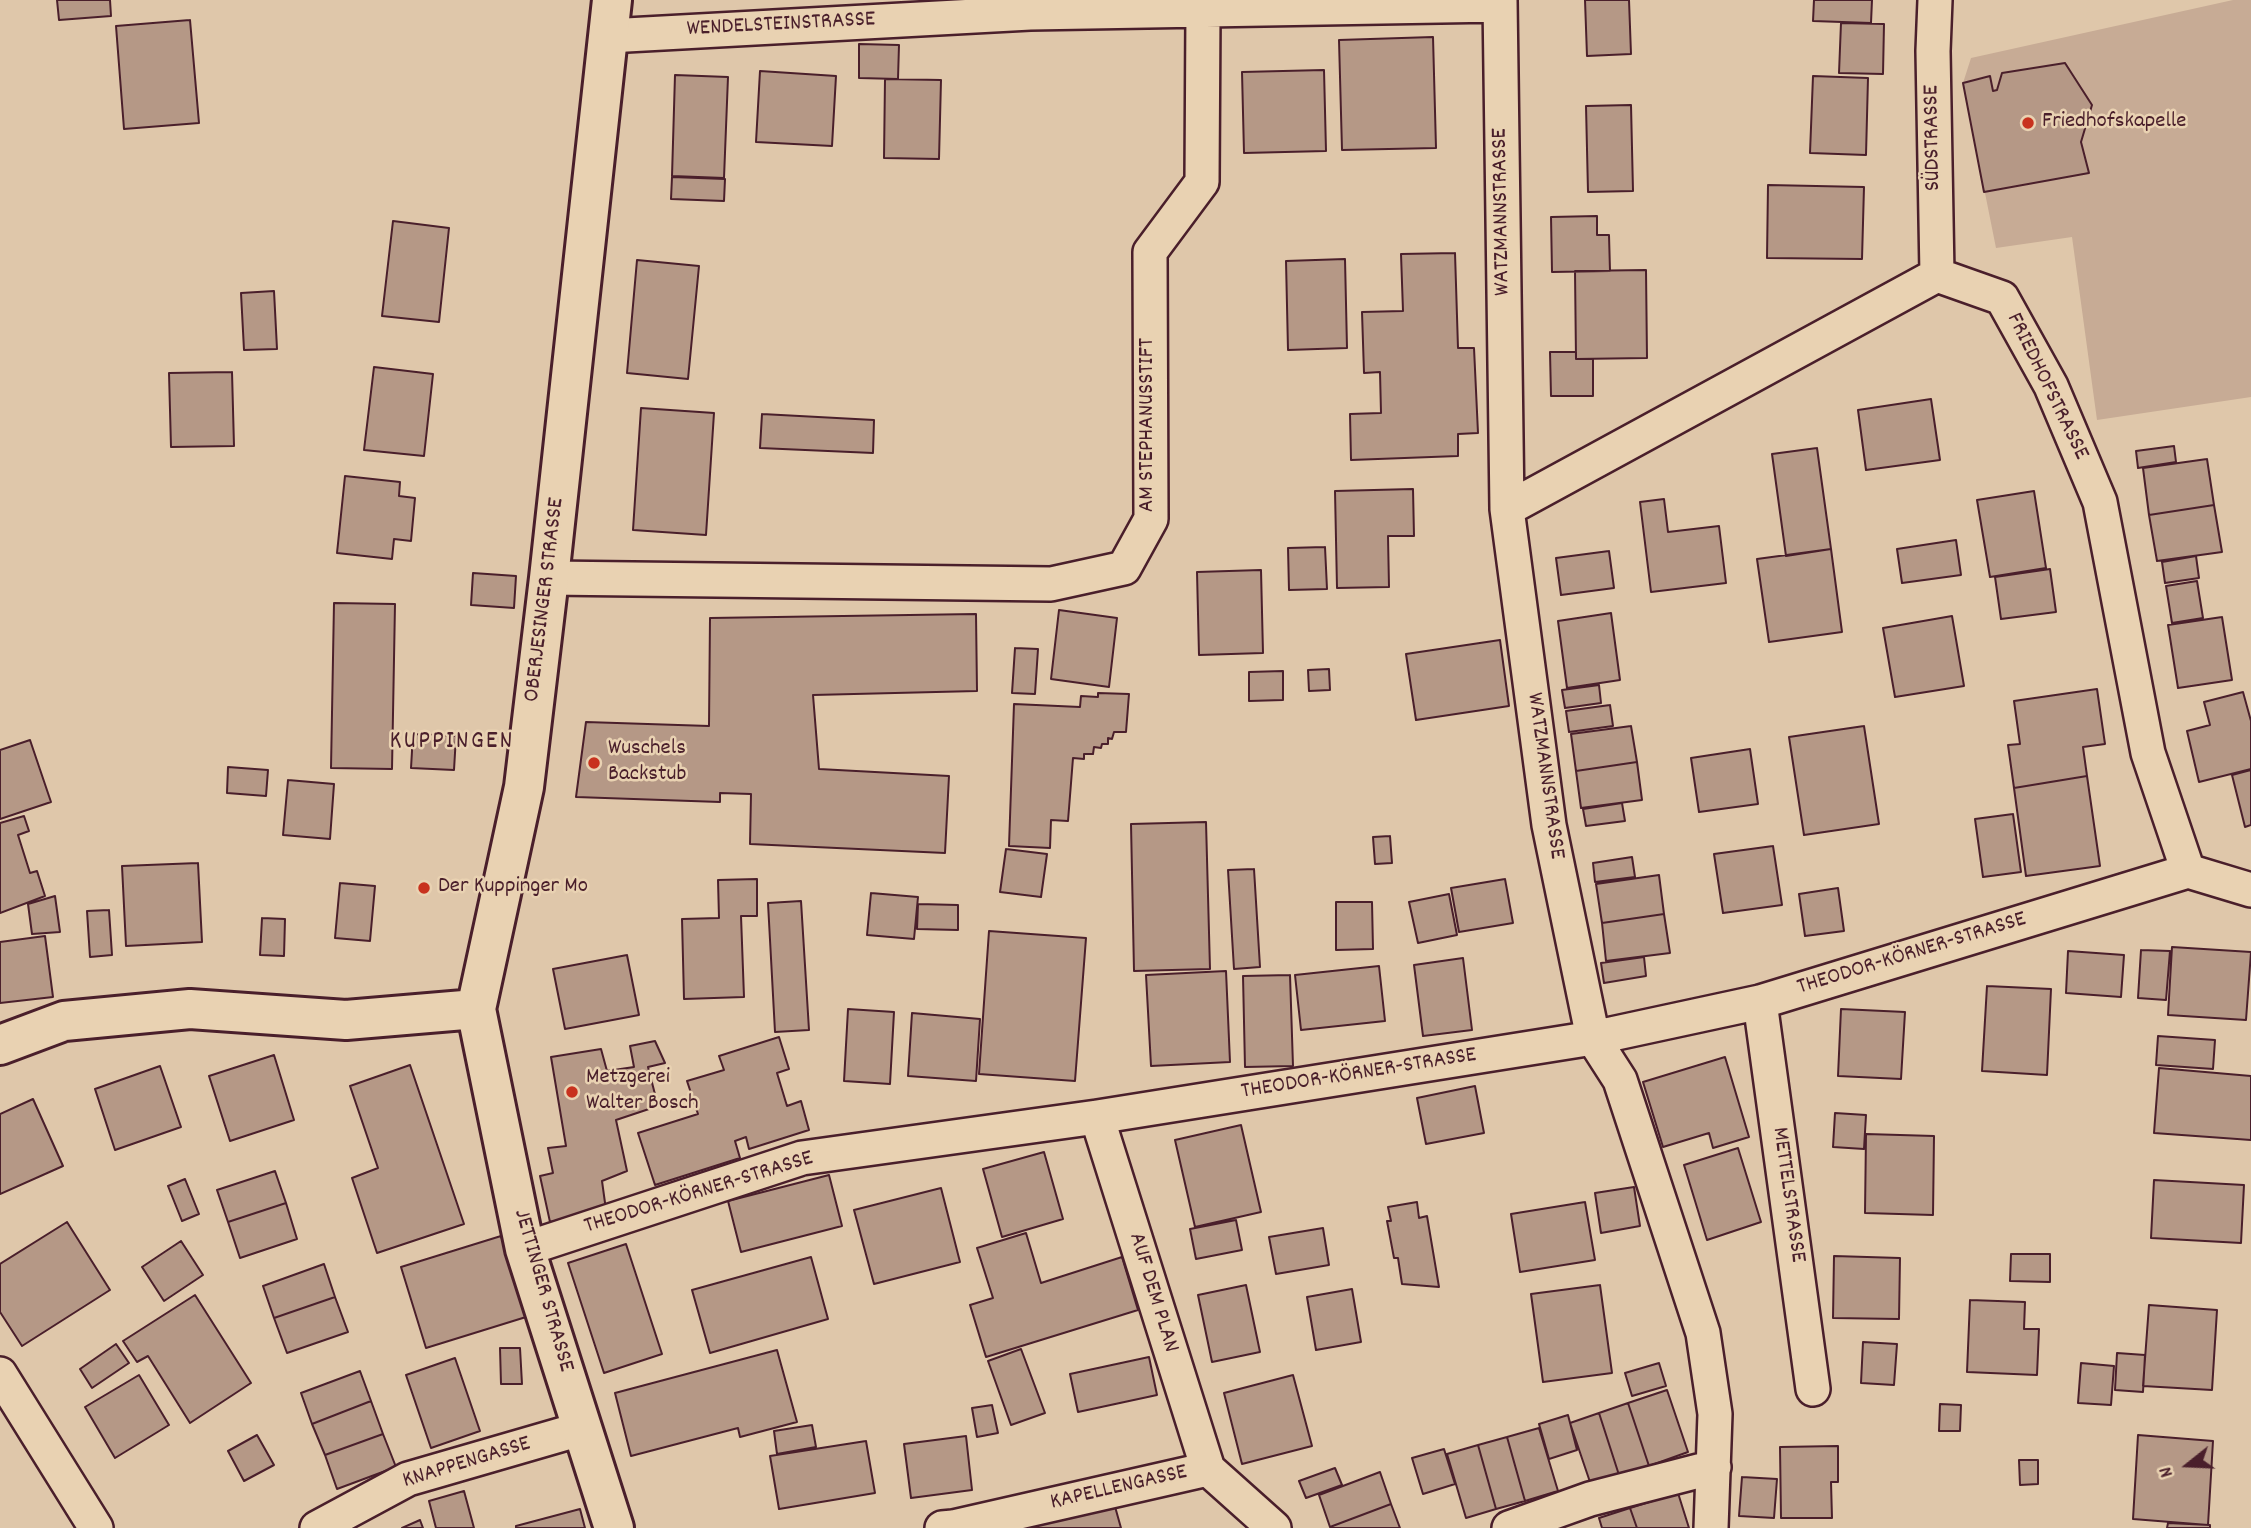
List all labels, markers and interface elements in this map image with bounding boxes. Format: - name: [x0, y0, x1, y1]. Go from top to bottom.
- street label: WENDELSTEINSTRASSE: [686, 7, 876, 45]
- street label: SÜDSTRASSE: [1919, 85, 1949, 191]
- place label: Friedhofskapelle: [2042, 109, 2186, 137]
- marker: Friedhofskapelle: [2020, 115, 2036, 131]
- street label: WATZMANNSTRASSE: [1488, 128, 1518, 296]
- street label: FRIEDHOFSTRASSE: [1999, 309, 2093, 465]
- street label: AM STEPHANUSSTIFT: [1135, 338, 1163, 512]
- street label: OBERJESINGER STRASSE: [520, 496, 572, 704]
- street label: WATZMANNSTRASSE: [1519, 691, 1569, 861]
- district label: KUPPINGEN: [391, 727, 513, 759]
- place label: Wuschels Backstub: [608, 736, 686, 790]
- marker: Wuschels Backstub: [586, 755, 602, 771]
- place label: Der Kuppinger Mo: [438, 874, 588, 902]
- marker: Der Kuppinger Mo: [416, 880, 432, 896]
- street label: THEODOR-KÖRNER-STRASSE: [1794, 907, 2030, 1003]
- street label: THEODOR-KÖRNER-STRASSE: [1239, 1043, 1479, 1107]
- place label: Metzgerei Walter Bosch: [586, 1065, 698, 1119]
- marker: Metzgerei Walter Bosch: [564, 1084, 580, 1100]
- street label: METTELSTRASSE: [1764, 1126, 1810, 1264]
- street label: THEODOR-KÖRNER-STRASSE: [581, 1146, 817, 1242]
- street label: JETTINGER STRASSE: [506, 1206, 578, 1376]
- street label: AUF DEM PLAN: [1121, 1230, 1183, 1356]
- north arrow: [2153, 1430, 2223, 1500]
- street label: KNAPPENGASSE: [400, 1431, 534, 1497]
- street label: KAPELLENGASSE: [1048, 1460, 1190, 1518]
- text: N: [2153, 1463, 2182, 1480]

